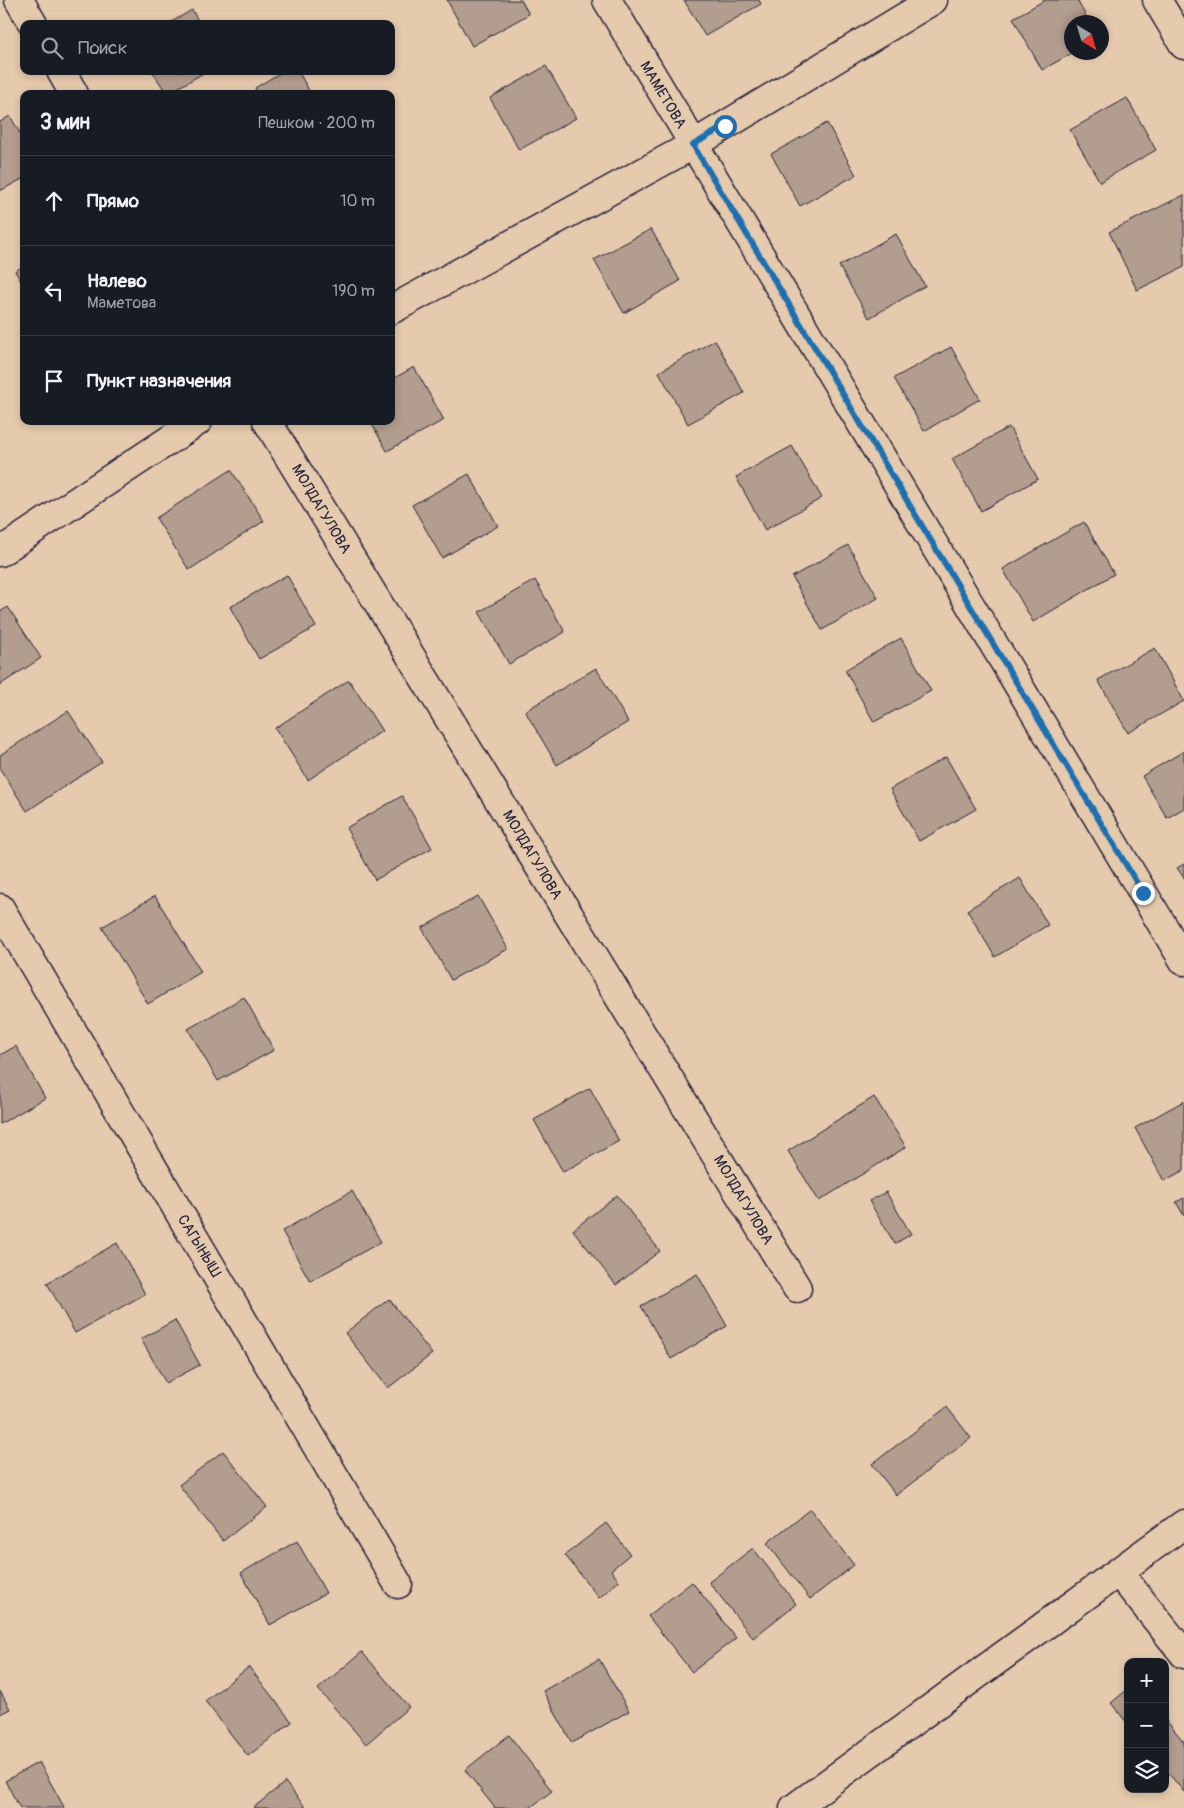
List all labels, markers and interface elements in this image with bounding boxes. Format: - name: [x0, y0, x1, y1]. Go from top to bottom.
- north arrow: [1064, 15, 1109, 60]
- search box: [20, 20, 395, 75]
- icon: search: [38, 34, 66, 62]
- text: Поиск: [78, 36, 128, 60]
- street label: МАМЕТОВА: [635, 58, 691, 132]
- text: 3 мин: [40, 109, 90, 136]
- text: Пешком · 200 m: [258, 113, 375, 133]
- route start: [714, 115, 737, 138]
- icon: ahead: [40, 187, 68, 215]
- text: Прямо: [87, 189, 139, 213]
- text: 10 m: [340, 191, 375, 211]
- text: Налево: [87, 269, 147, 293]
- icon: left: [40, 277, 68, 305]
- text: 190 m: [332, 281, 375, 301]
- text: Маметова: [87, 293, 156, 313]
- icon: arrive: [40, 367, 68, 395]
- text: Пункт назначения: [87, 369, 231, 393]
- street label: МОЛДАГУЛОВА: [287, 461, 355, 557]
- street label: МОЛДАГУЛОВА: [498, 807, 566, 903]
- route end: [1132, 882, 1155, 905]
- street label: МОЛДАГУЛОВА: [709, 1152, 777, 1248]
- street label: САГЫНЫШ: [173, 1211, 225, 1281]
- map controls: [1124, 1658, 1169, 1793]
- button: +: [1124, 1658, 1169, 1703]
- button: −: [1124, 1703, 1169, 1748]
- button: layers: [1124, 1748, 1169, 1793]

